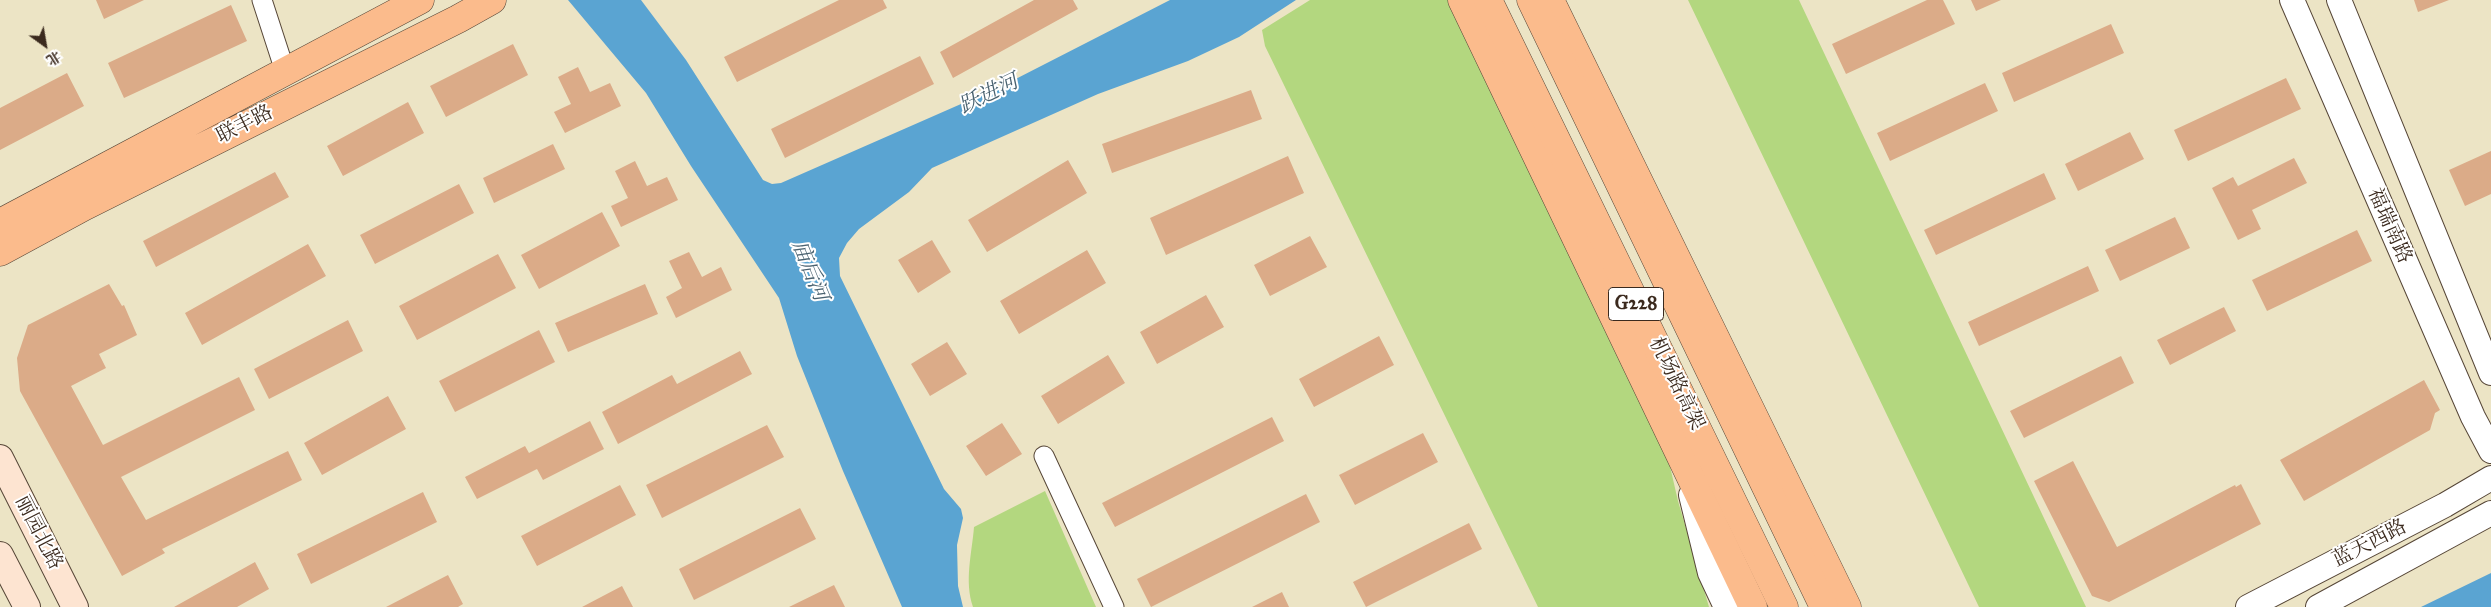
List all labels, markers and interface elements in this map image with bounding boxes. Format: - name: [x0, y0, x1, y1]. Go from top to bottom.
- north arrow: [20, 20, 70, 70]
- text: 北: [43, 47, 64, 69]
- water label: 跃进河: [955, 70, 1023, 120]
- street label: 联丰路: [213, 101, 277, 149]
- street label: 福瑞南路: [2362, 185, 2416, 267]
- water label: 庙后河: [786, 237, 832, 305]
- road number: G228: [1608, 288, 1664, 320]
- street label: 机场路高架: [1643, 334, 1709, 434]
- street label: 丽园北路: [9, 492, 67, 574]
- street label: 蓝天西路: [2329, 515, 2411, 573]

